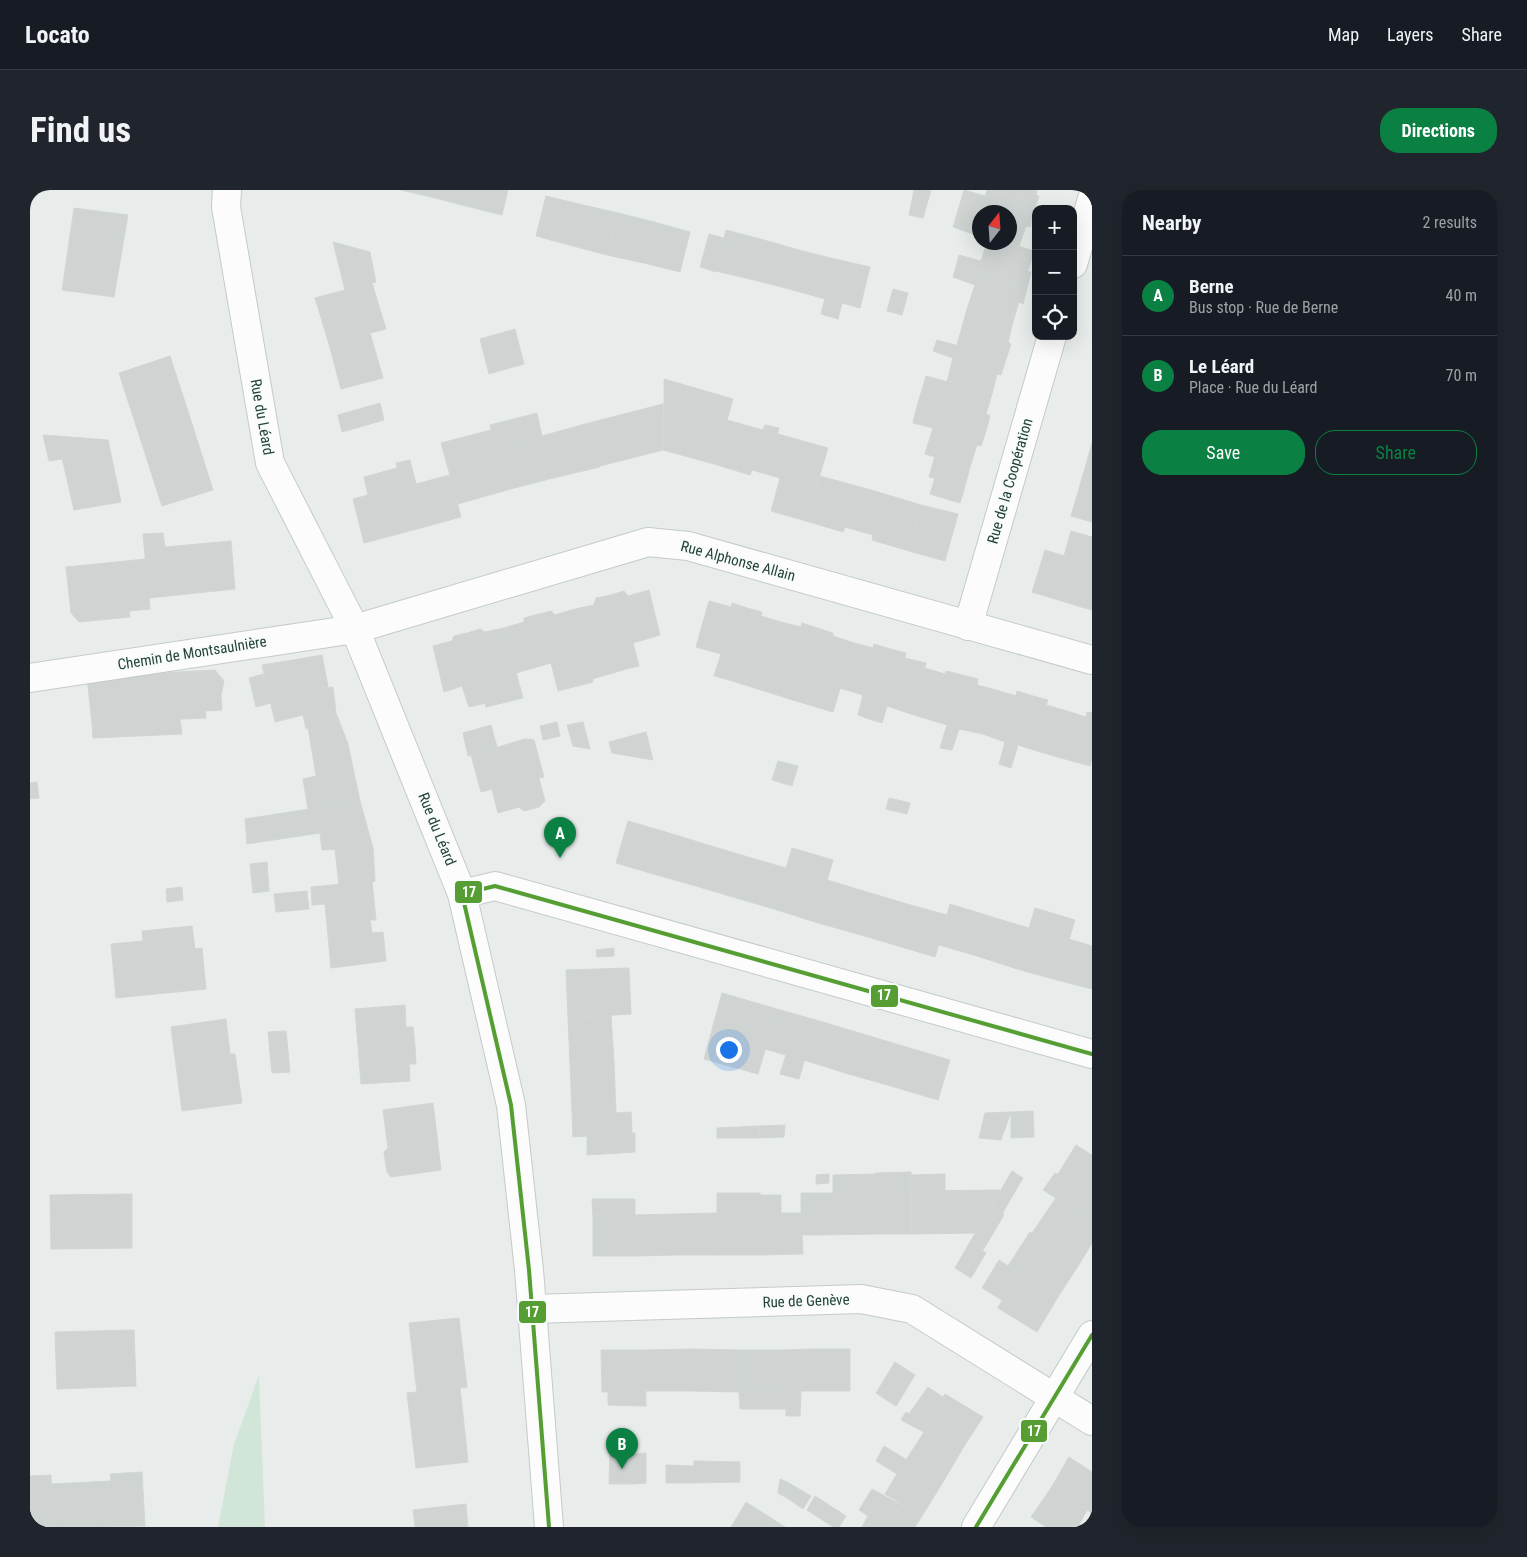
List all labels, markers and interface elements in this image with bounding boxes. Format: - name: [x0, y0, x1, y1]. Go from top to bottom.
- text: Locato: [25, 21, 90, 49]
- text: Map: [1328, 24, 1359, 45]
- text: Layers: [1387, 24, 1434, 45]
- text: Share: [1462, 24, 1502, 45]
- button: Directions: [1380, 108, 1497, 153]
- text: Find us: [30, 110, 131, 151]
- north arrow: [972, 205, 1017, 250]
- map controls: [1032, 205, 1077, 340]
- button: +: [1032, 205, 1077, 250]
- text: Nearby: [1142, 211, 1201, 235]
- text: 2 results: [1422, 213, 1477, 232]
- button: −: [1032, 250, 1077, 295]
- text: Berne: [1189, 275, 1234, 298]
- text: A: [1153, 286, 1163, 305]
- text: 40 m: [1445, 286, 1477, 305]
- button: locate: [1032, 295, 1077, 340]
- text: Bus stop · Rue de Berne: [1189, 298, 1338, 317]
- text: Le Léard: [1189, 355, 1254, 378]
- text: B: [1154, 366, 1162, 385]
- text: 70 m: [1445, 366, 1477, 385]
- street label: Rue du Léard: [246, 377, 278, 457]
- text: Place · Rue du Léard: [1189, 378, 1318, 397]
- street label: Rue de la Coopération: [983, 416, 1037, 546]
- button: Save: [1142, 430, 1305, 475]
- button: Share: [1315, 430, 1477, 475]
- street label: Rue Alphonse Allain: [679, 537, 797, 585]
- street label: Chemin de Montsaulnière: [116, 632, 268, 674]
- street label: Rue du Léard: [414, 790, 460, 868]
- pin: A: [544, 817, 576, 858]
- line badge: 17: [454, 880, 483, 904]
- text: 17: [462, 884, 476, 900]
- line badge: 17: [870, 984, 899, 1008]
- text: 17: [877, 987, 891, 1003]
- your location: [716, 1037, 742, 1063]
- street label: Rue de Genève: [762, 1290, 850, 1312]
- line badge: 17: [518, 1300, 547, 1324]
- text: 17: [525, 1304, 539, 1320]
- line badge: 17: [1020, 1419, 1048, 1443]
- text: 17: [1027, 1423, 1041, 1439]
- pin: B: [606, 1428, 638, 1469]

